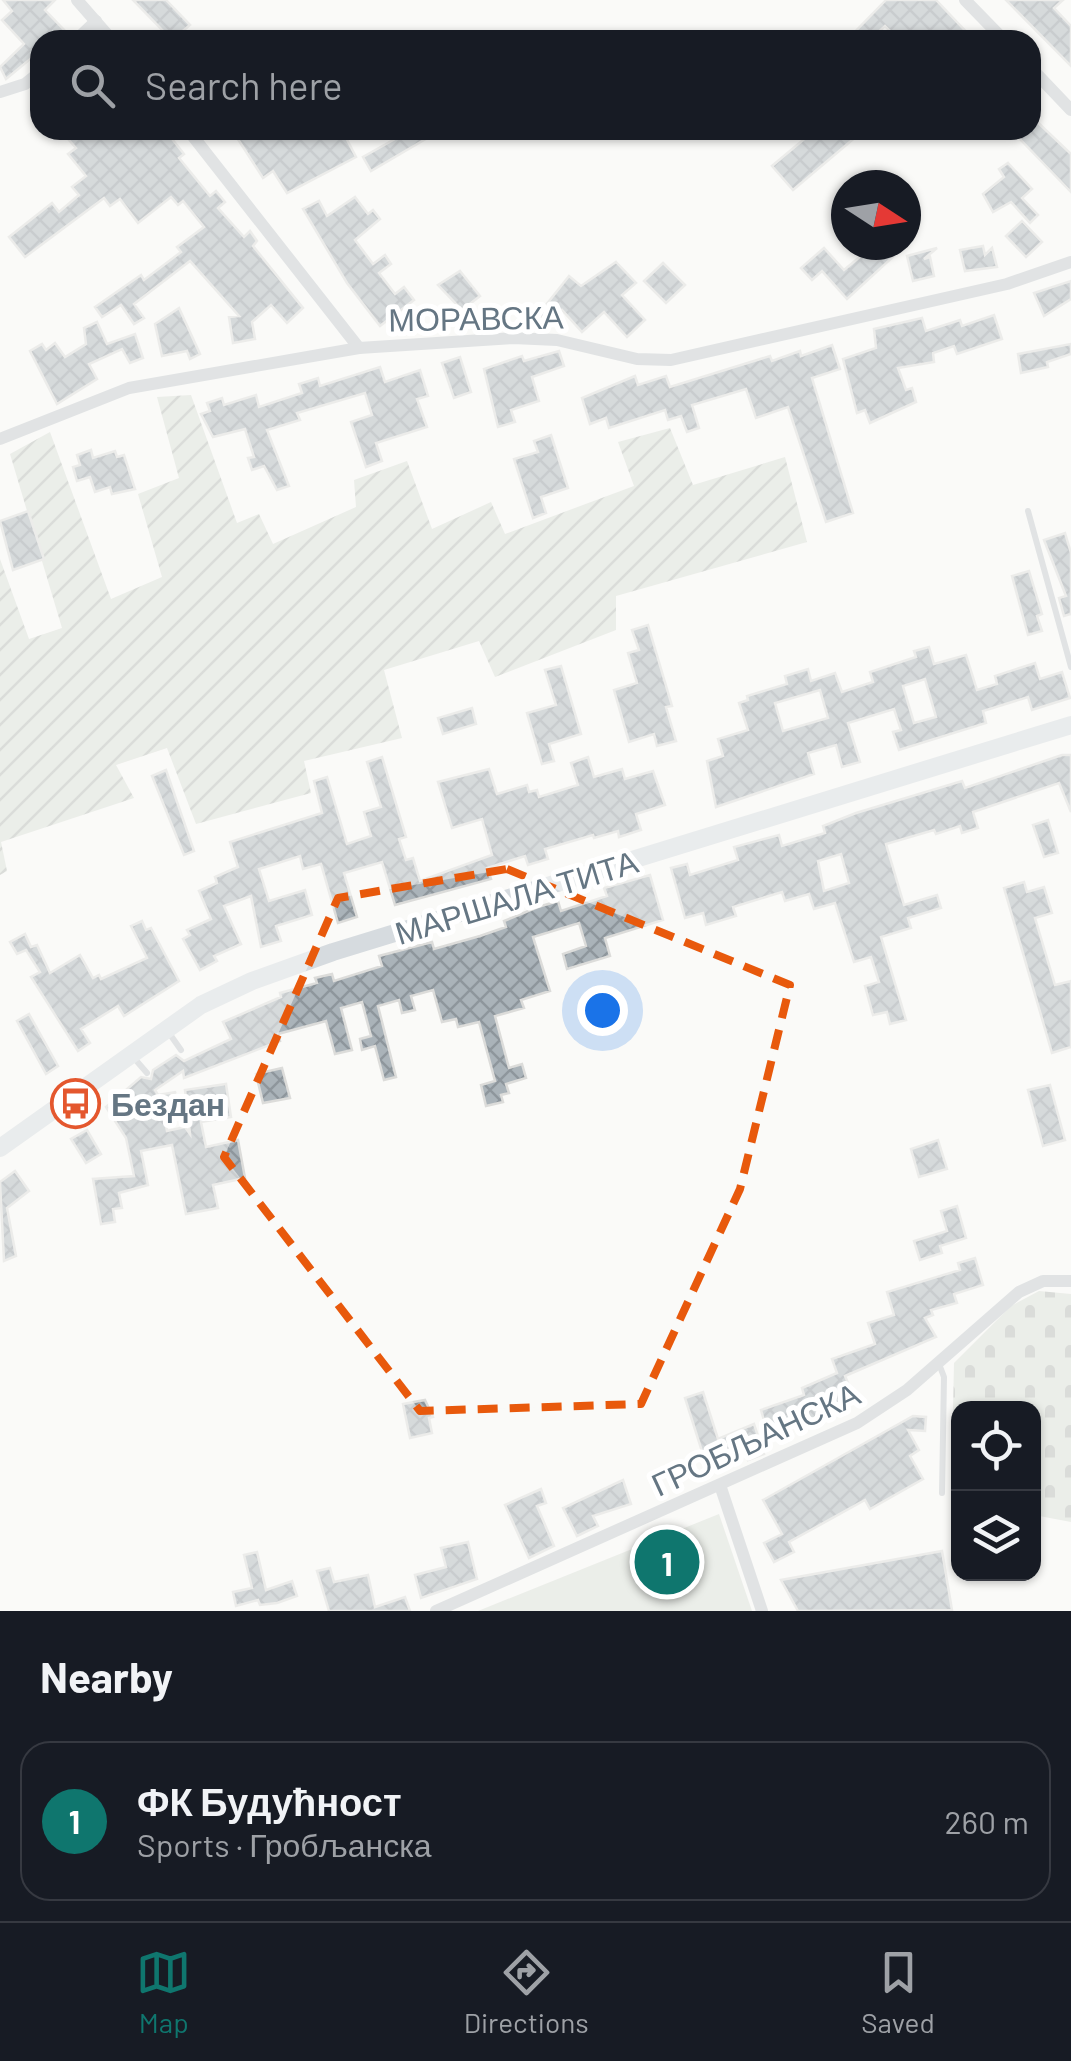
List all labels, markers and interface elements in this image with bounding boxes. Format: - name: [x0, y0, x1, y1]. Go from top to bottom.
- search box: [30, 30, 1041, 140]
- icon: search: [65, 58, 120, 113]
- text: Search here: [145, 62, 343, 108]
- north arrow: [831, 170, 921, 260]
- street label: МОРАВСКА: [388, 296, 565, 338]
- street label: МАРШАЛА ТИТА: [390, 841, 643, 951]
- your location: [577, 985, 628, 1036]
- bus stop icon: Бездан: [50, 1077, 102, 1129]
- place label: Бездан: [111, 1084, 225, 1123]
- street label: ГРОБЉАНСКА: [645, 1373, 866, 1503]
- map controls: [951, 1401, 1041, 1581]
- button: locate: [951, 1401, 1041, 1491]
- button: layers: [951, 1491, 1041, 1581]
- pin: 1: [634, 1524, 700, 1600]
- text: Nearby: [40, 1651, 173, 1701]
- text: ФК Будућност: [137, 1778, 402, 1824]
- text: 1: [69, 1802, 80, 1840]
- text: 260 m: [944, 1802, 1029, 1840]
- text: Sports · Гробљанска: [137, 1825, 432, 1863]
- tab: Map: [136, 1945, 191, 2039]
- tab: Directions: [464, 1945, 589, 2039]
- tab: Saved: [861, 1945, 935, 2039]

